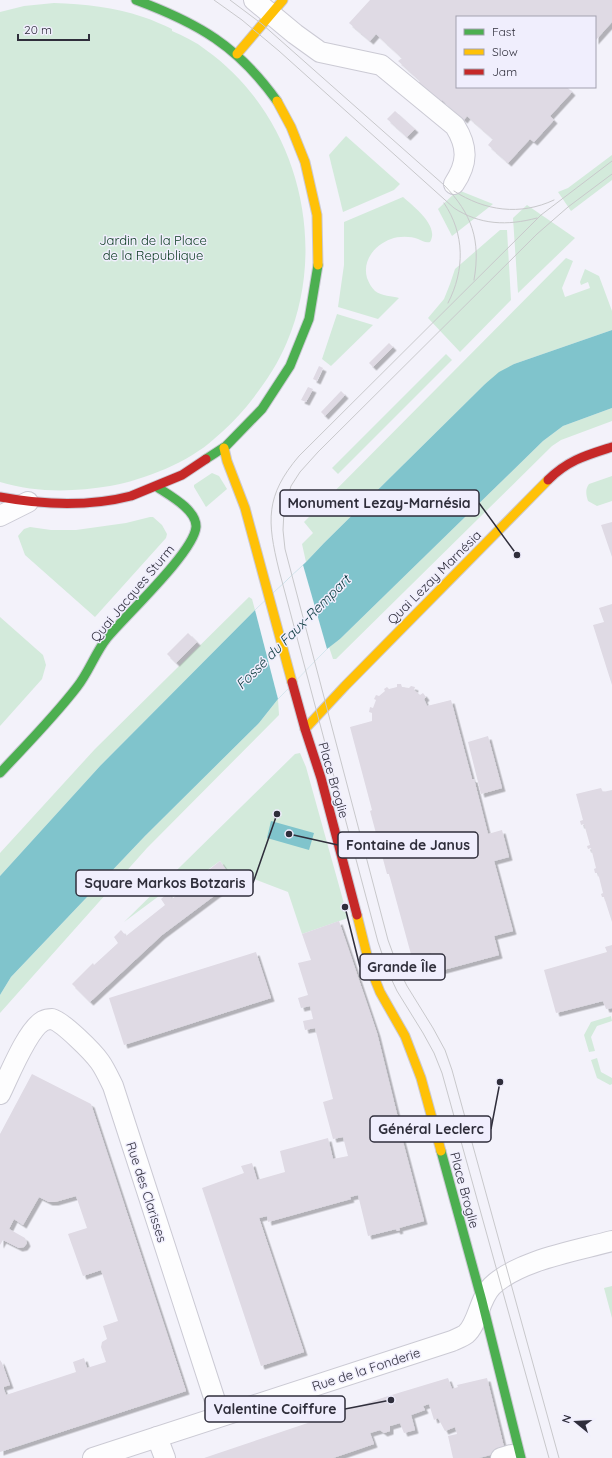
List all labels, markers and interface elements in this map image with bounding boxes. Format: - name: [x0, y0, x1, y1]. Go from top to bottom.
- scale bar: [18, 16, 89, 42]
- legend: [456, 16, 596, 88]
- text: 20 m: [24, 22, 52, 37]
- text: Fast: [492, 24, 516, 39]
- text: Slow: [492, 44, 518, 59]
- text: Jam: [492, 64, 517, 79]
- park label: Jardin de la Place de la Republique: [99, 232, 207, 263]
- callout: Monument Lezay-Marnésia: [280, 490, 479, 516]
- text: Monument Lezay-Marnésia: [287, 494, 471, 512]
- street label: Quai Lezay Marnésia: [384, 527, 484, 627]
- street label: Quai Jacques Sturm: [87, 541, 177, 645]
- water label: Fossé du Faux-Rempart: [232, 569, 356, 693]
- street label: Place Broglie: [315, 740, 353, 820]
- callout: Fontaine de Janus: [338, 832, 478, 858]
- text: Fontaine de Janus: [346, 836, 470, 854]
- callout: Square Markos Botzaris: [76, 870, 253, 896]
- text: Square Markos Botzaris: [85, 874, 246, 892]
- callout: Grande Île: [360, 954, 445, 980]
- text: Grande Île: [367, 958, 437, 976]
- callout: Général Leclerc: [370, 1116, 491, 1142]
- text: Général Leclerc: [378, 1120, 484, 1138]
- street label: Rue des Clarisses: [123, 1140, 171, 1244]
- street label: Place Broglie: [447, 1150, 483, 1230]
- street label: Rue de la Fonderie: [310, 1344, 422, 1394]
- callout: Valentine Coiffure: [205, 1396, 345, 1422]
- text: Valentine Coiffure: [213, 1400, 337, 1418]
- north arrow: [556, 1402, 596, 1442]
- text: N: [559, 1413, 574, 1425]

